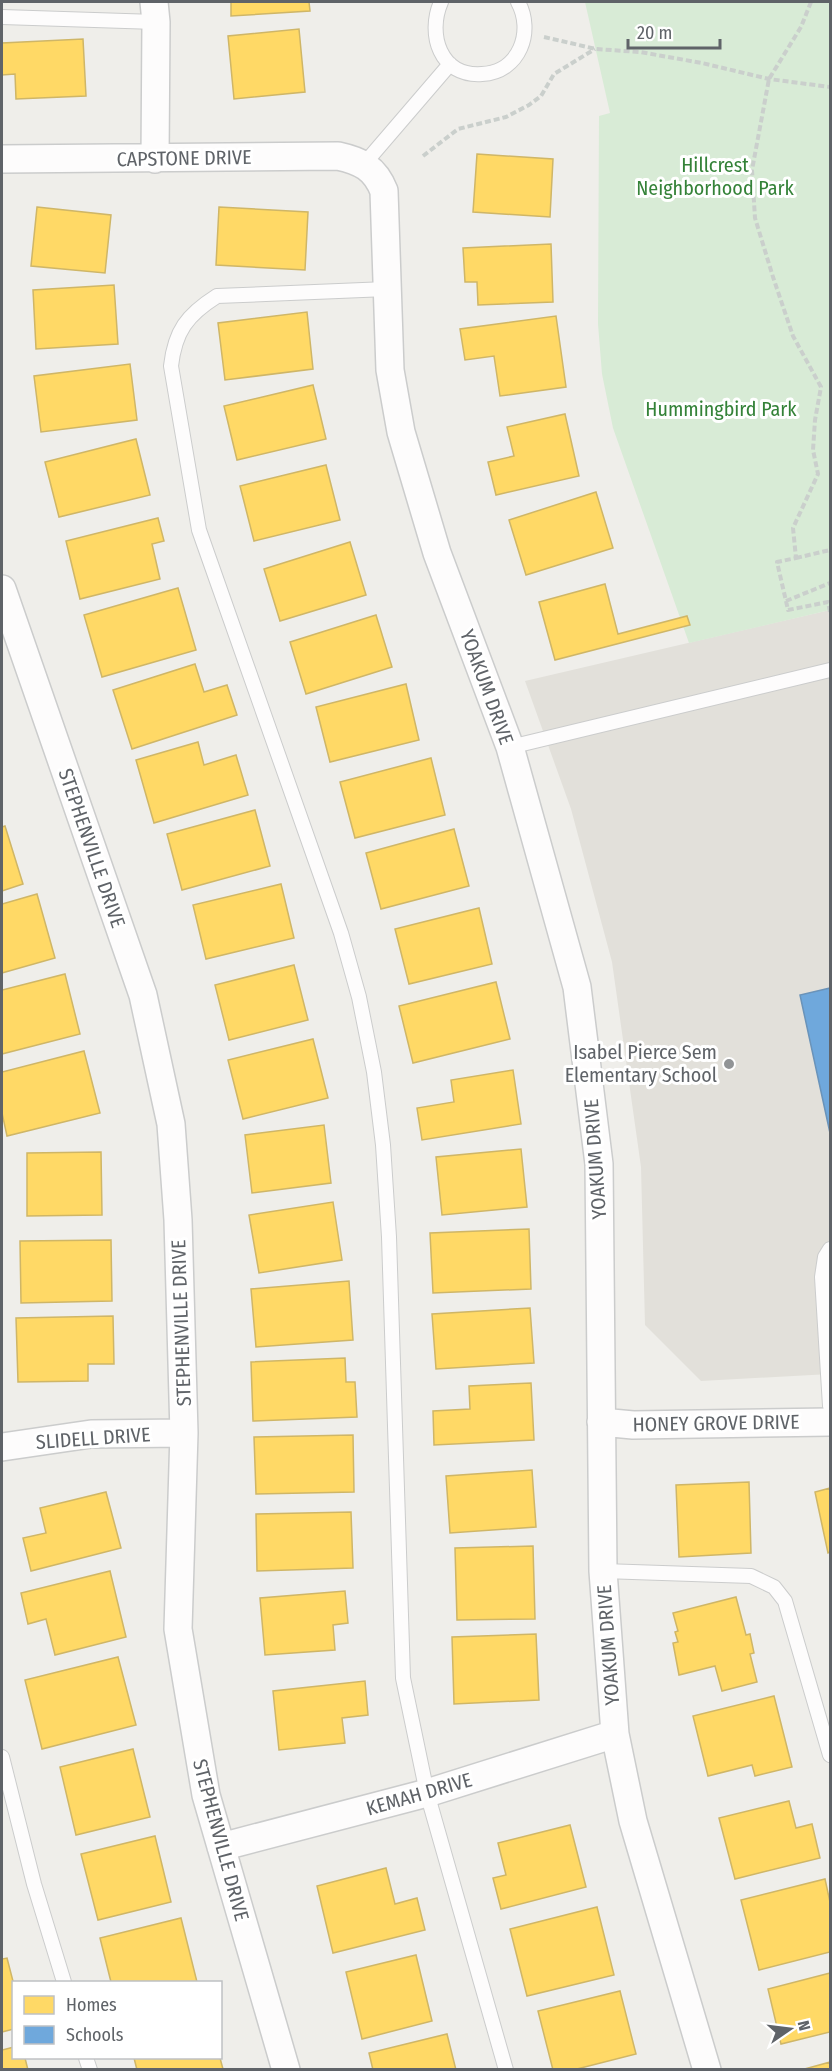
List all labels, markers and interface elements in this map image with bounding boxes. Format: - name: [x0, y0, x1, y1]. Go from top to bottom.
- scale bar: [628, 12, 720, 50]
- text: 20 m: [637, 22, 672, 44]
- street label: CAPSTONE DRIVE: [116, 145, 252, 171]
- park label: Hillcrest Neighborhood Park: [636, 153, 795, 200]
- park label: Hummingbird Park: [645, 397, 797, 421]
- street label: YOAKUM DRIVE: [455, 626, 519, 748]
- street label: STEPHENVILLE DRIVE: [54, 765, 130, 931]
- place label: Isabel Pierce Sem Elementary School: [565, 1040, 717, 1087]
- marker: Isabel Pierce Sem Elementary School: [722, 1057, 736, 1071]
- street label: YOAKUM DRIVE: [579, 1098, 611, 1220]
- street label: STEPHENVILLE DRIVE: [166, 1239, 196, 1407]
- street label: HONEY GROVE DRIVE: [632, 1410, 800, 1436]
- street label: SLIDELL DRIVE: [35, 1422, 151, 1454]
- street label: YOAKUM DRIVE: [592, 1584, 624, 1706]
- street label: STEPHENVILLE DRIVE: [188, 1756, 254, 1924]
- street label: KEMAH DRIVE: [363, 1767, 475, 1821]
- legend: [12, 1981, 222, 2059]
- text: Homes: [66, 1994, 117, 2016]
- north arrow: [760, 1999, 820, 2059]
- text: N: [794, 2019, 814, 2032]
- text: Schools: [66, 2024, 124, 2046]

